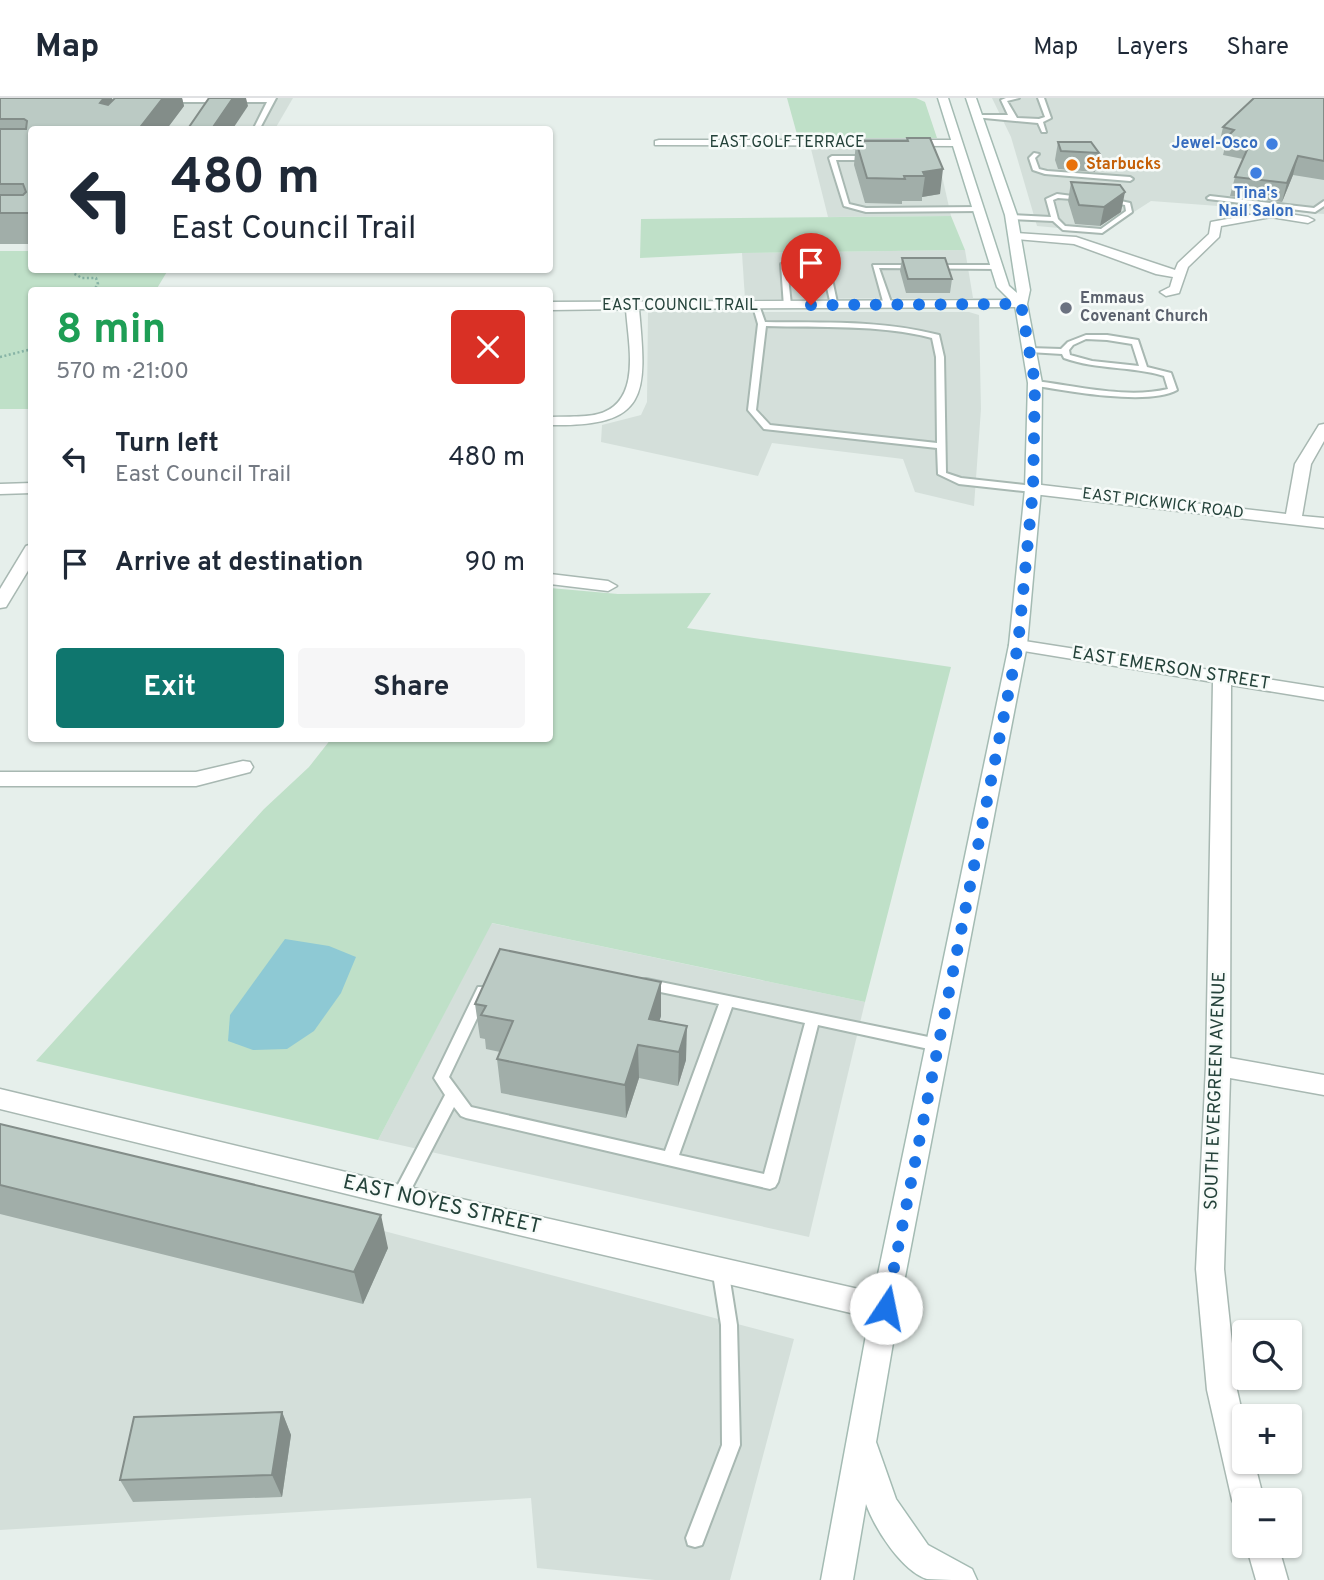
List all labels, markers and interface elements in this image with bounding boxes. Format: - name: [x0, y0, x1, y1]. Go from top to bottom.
- text: Map: [35, 27, 99, 69]
- text: Map: [1033, 33, 1078, 63]
- text: Layers: [1116, 33, 1188, 63]
- text: Share: [1226, 33, 1289, 63]
- street label: EAST GOLF TERRACE: [709, 133, 865, 153]
- place label: Jewel-Osco: [1172, 134, 1258, 154]
- marker: Jewel-Osco: [1264, 136, 1280, 152]
- text: 480 m: [171, 149, 320, 211]
- icon: left: [56, 154, 147, 245]
- place label: Starbucks: [1086, 155, 1161, 175]
- marker: Starbucks: [1064, 157, 1080, 173]
- marker: Tina's Nail Salon: [1248, 165, 1264, 181]
- place label: Tina's Nail Salon: [1218, 184, 1294, 222]
- text: East Council Trail: [171, 210, 416, 250]
- pin: [781, 233, 841, 305]
- icon: arrive: [792, 244, 830, 282]
- place label: Emmaus Covenant Church: [1080, 289, 1208, 327]
- street label: EAST COUNCIL TRAIL: [602, 296, 758, 316]
- marker: Emmaus Covenant Church: [1058, 300, 1074, 316]
- text: 8 min: [56, 305, 166, 358]
- button: close: [451, 310, 525, 384]
- text: 570 m · 21:00: [56, 358, 189, 387]
- text: Turn left: [115, 428, 219, 461]
- icon: left: [56, 440, 94, 478]
- text: 480 m: [448, 442, 525, 475]
- text: East Council Trail: [115, 461, 291, 490]
- street label: EAST PICKWICK ROAD: [1081, 484, 1245, 524]
- icon: arrive: [56, 545, 94, 583]
- text: Arrive at destination: [115, 547, 363, 580]
- text: 90 m: [465, 547, 525, 580]
- street label: EAST EMERSON STREET: [1070, 642, 1272, 696]
- button: Exit: [56, 648, 284, 728]
- button: Share: [298, 648, 525, 728]
- street label: SOUTH EVERGREEN AVENUE: [1200, 971, 1232, 1211]
- street label: EAST NOYES STREET: [340, 1169, 544, 1241]
- position arrow: [849, 1271, 923, 1345]
- map controls: [1232, 1320, 1302, 1558]
- button: search: [1232, 1320, 1302, 1390]
- button: +: [1232, 1404, 1302, 1474]
- button: −: [1232, 1488, 1302, 1558]

